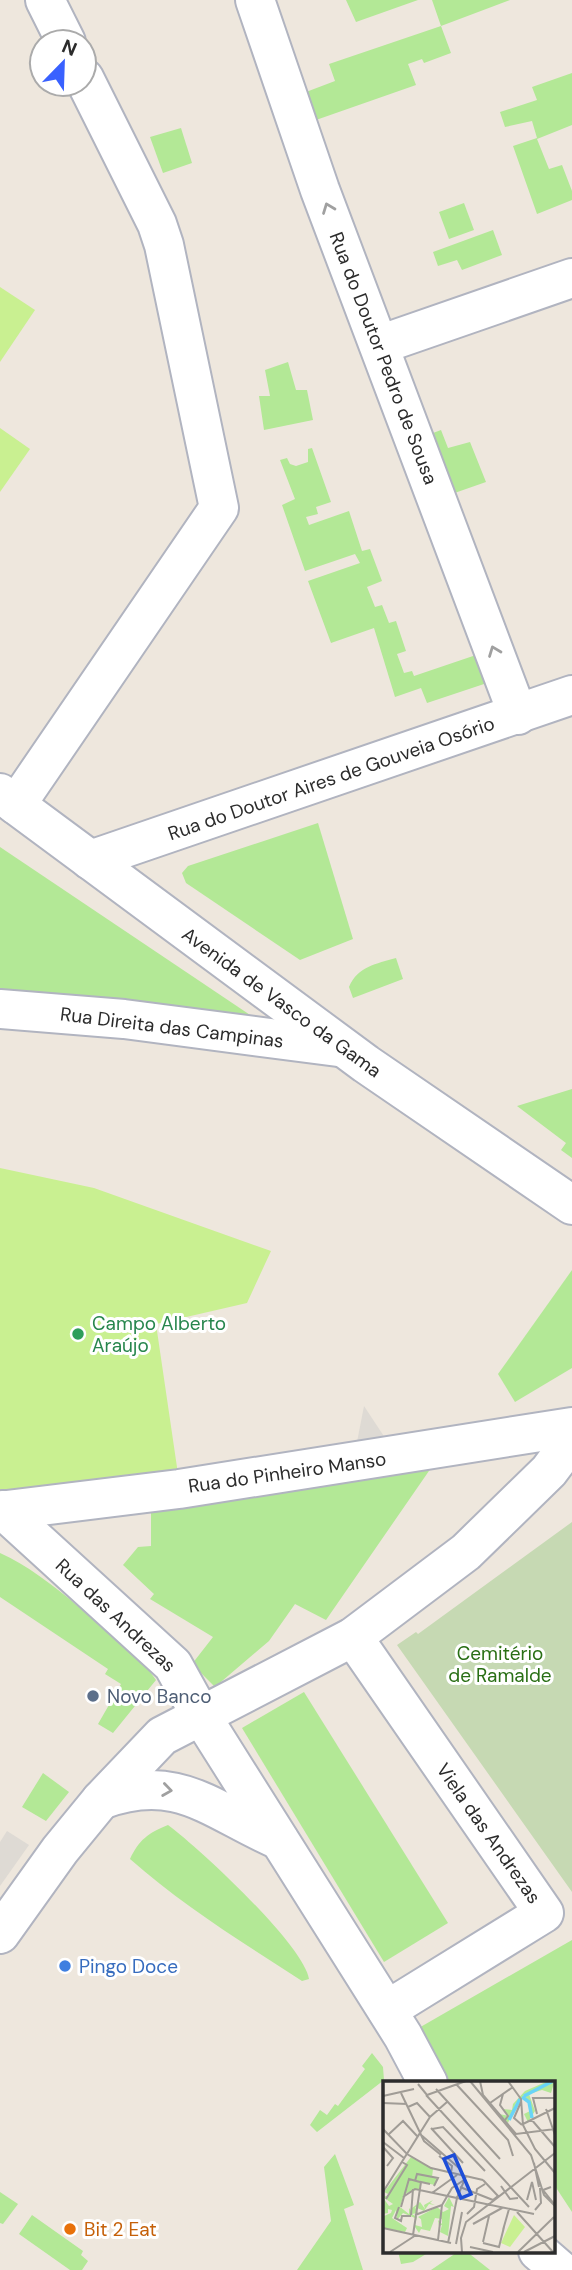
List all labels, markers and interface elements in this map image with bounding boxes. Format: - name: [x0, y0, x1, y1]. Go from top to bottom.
- north arrow: [28, 28, 98, 98]
- text: N: [58, 34, 81, 62]
- one-way arrow: [322, 203, 336, 215]
- street label: Rua do Doutor Pedro de Sousa: [324, 228, 443, 488]
- one-way arrow: [488, 645, 502, 657]
- street label: Rua do Doutor Aires de Gouveia Osório: [165, 711, 498, 846]
- street label: Avenida de Vasco da Gama: [177, 922, 386, 1083]
- street label: Rua Direita das Campinas: [59, 1001, 285, 1054]
- place label: Campo Alberto Araújo: [92, 1311, 226, 1358]
- marker: Campo Alberto Araújo: [70, 1326, 86, 1342]
- street label: Rua do Pinheiro Manso: [187, 1446, 388, 1499]
- street label: Rua das Andrezas: [50, 1553, 181, 1678]
- park label: Cemitério de Ramalde: [448, 1641, 552, 1688]
- place label: Novo Banco: [107, 1684, 212, 1709]
- marker: Novo Banco: [85, 1688, 101, 1704]
- street label: Viela das Andrezas: [431, 1758, 546, 1908]
- one-way arrow: [162, 1783, 173, 1798]
- place label: Pingo Doce: [79, 1954, 178, 1979]
- marker: Pingo Doce: [57, 1958, 73, 1974]
- inset map: [383, 2081, 554, 2252]
- place label: Bit 2 Eat: [84, 2217, 157, 2242]
- marker: Bit 2 Eat: [62, 2221, 78, 2237]

